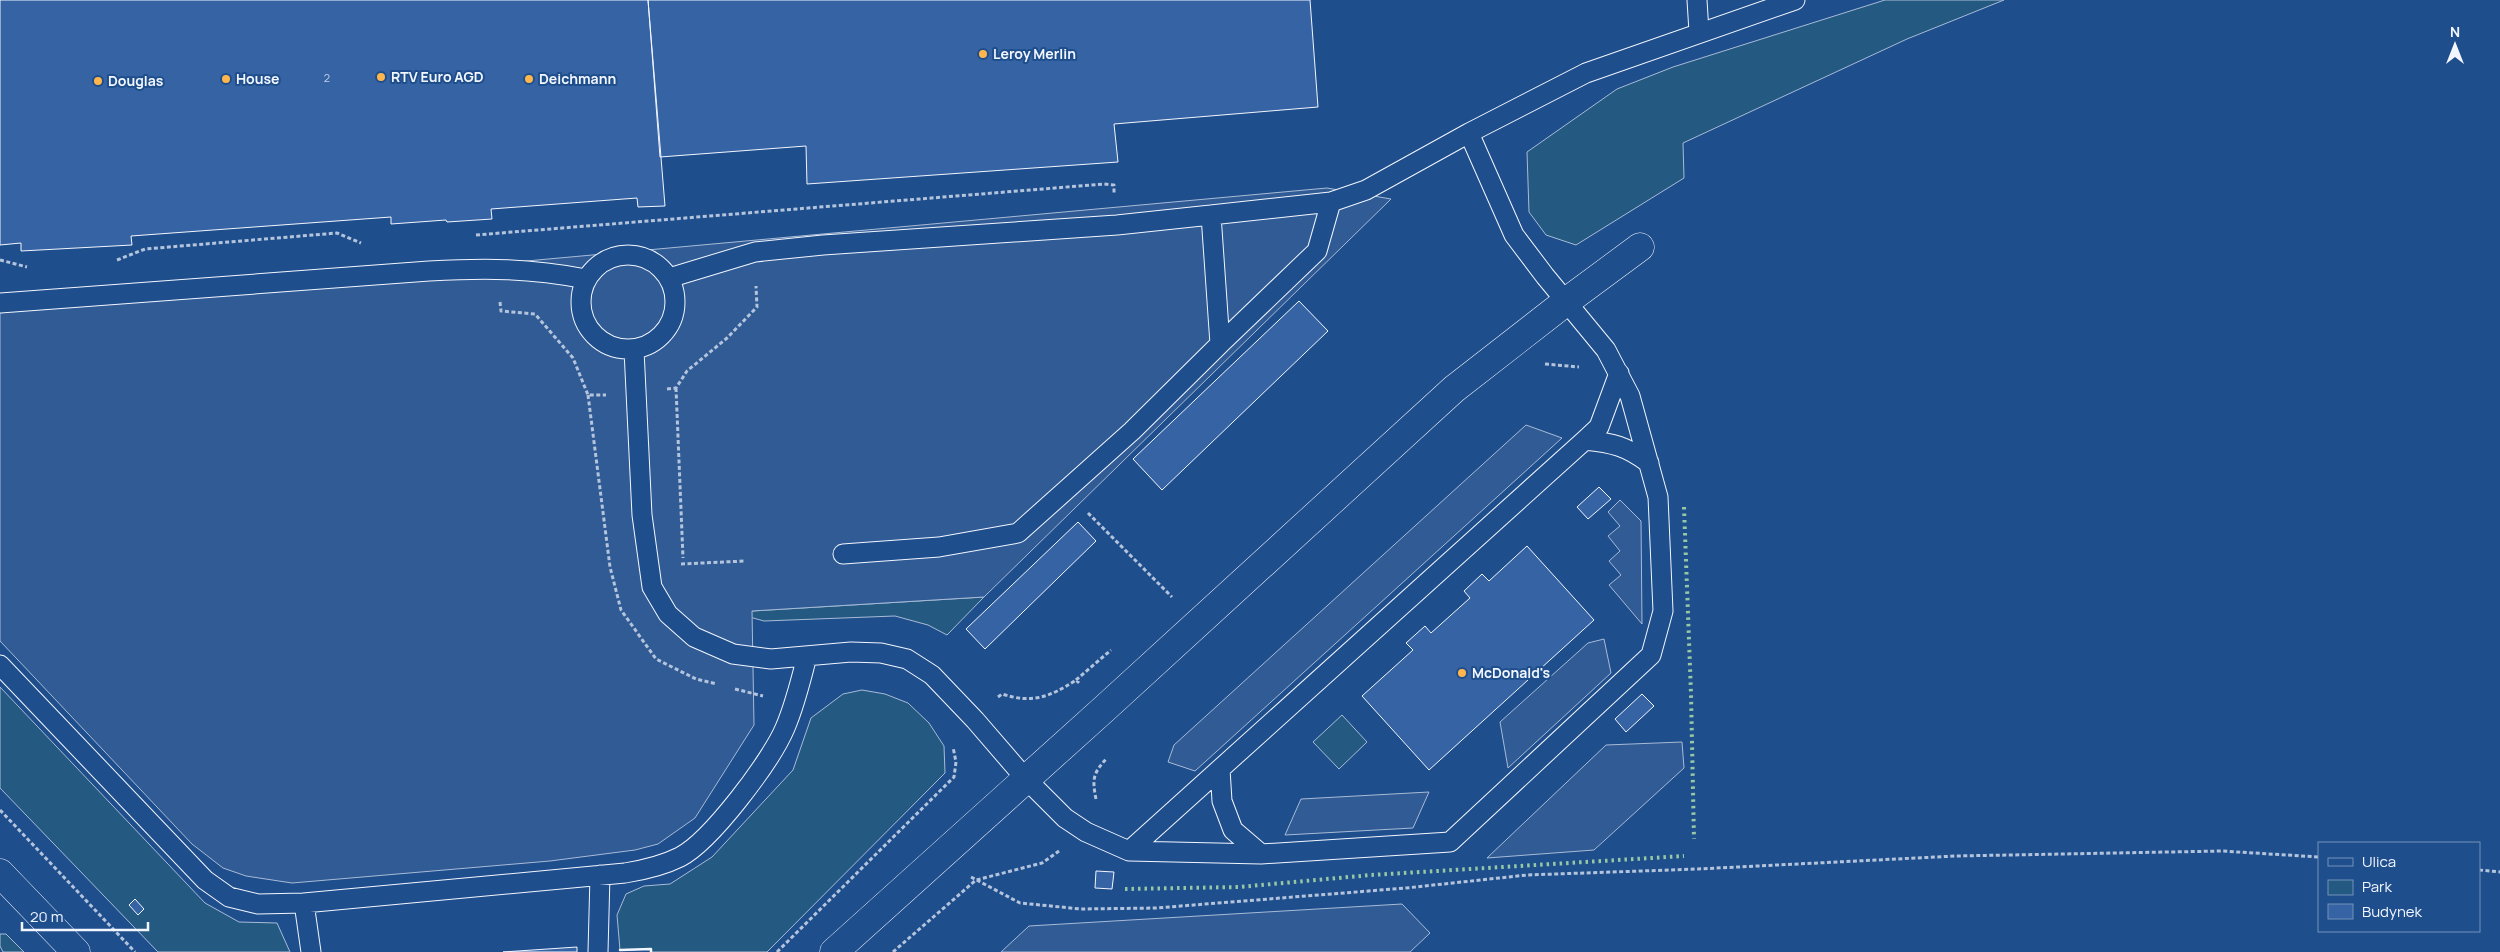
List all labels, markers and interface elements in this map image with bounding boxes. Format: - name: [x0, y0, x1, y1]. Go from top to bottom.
- north arrow: [2430, 20, 2480, 70]
- text: N: [2450, 22, 2460, 41]
- place label: Leroy Merlin: [993, 44, 1076, 63]
- marker: Leroy Merlin: [977, 48, 989, 60]
- place label: RTV Euro AGD: [391, 67, 484, 86]
- place label: House: [236, 69, 280, 88]
- place label: Deichmann: [539, 69, 616, 88]
- house number: 2: [324, 70, 330, 85]
- place label: Douglas: [108, 71, 164, 90]
- marker: RTV Euro AGD: [375, 71, 387, 83]
- marker: House: [220, 73, 232, 85]
- marker: Deichmann: [523, 73, 535, 85]
- marker: Douglas: [92, 75, 104, 87]
- place label: McDonald's: [1472, 663, 1550, 682]
- marker: McDonald's: [1456, 667, 1468, 679]
- legend: [2318, 842, 2480, 932]
- text: Ulica: [2362, 851, 2396, 872]
- text: Park: [2362, 876, 2392, 897]
- scale bar: [22, 900, 149, 932]
- text: Budynek: [2362, 901, 2423, 922]
- text: 20 m: [30, 906, 63, 927]

